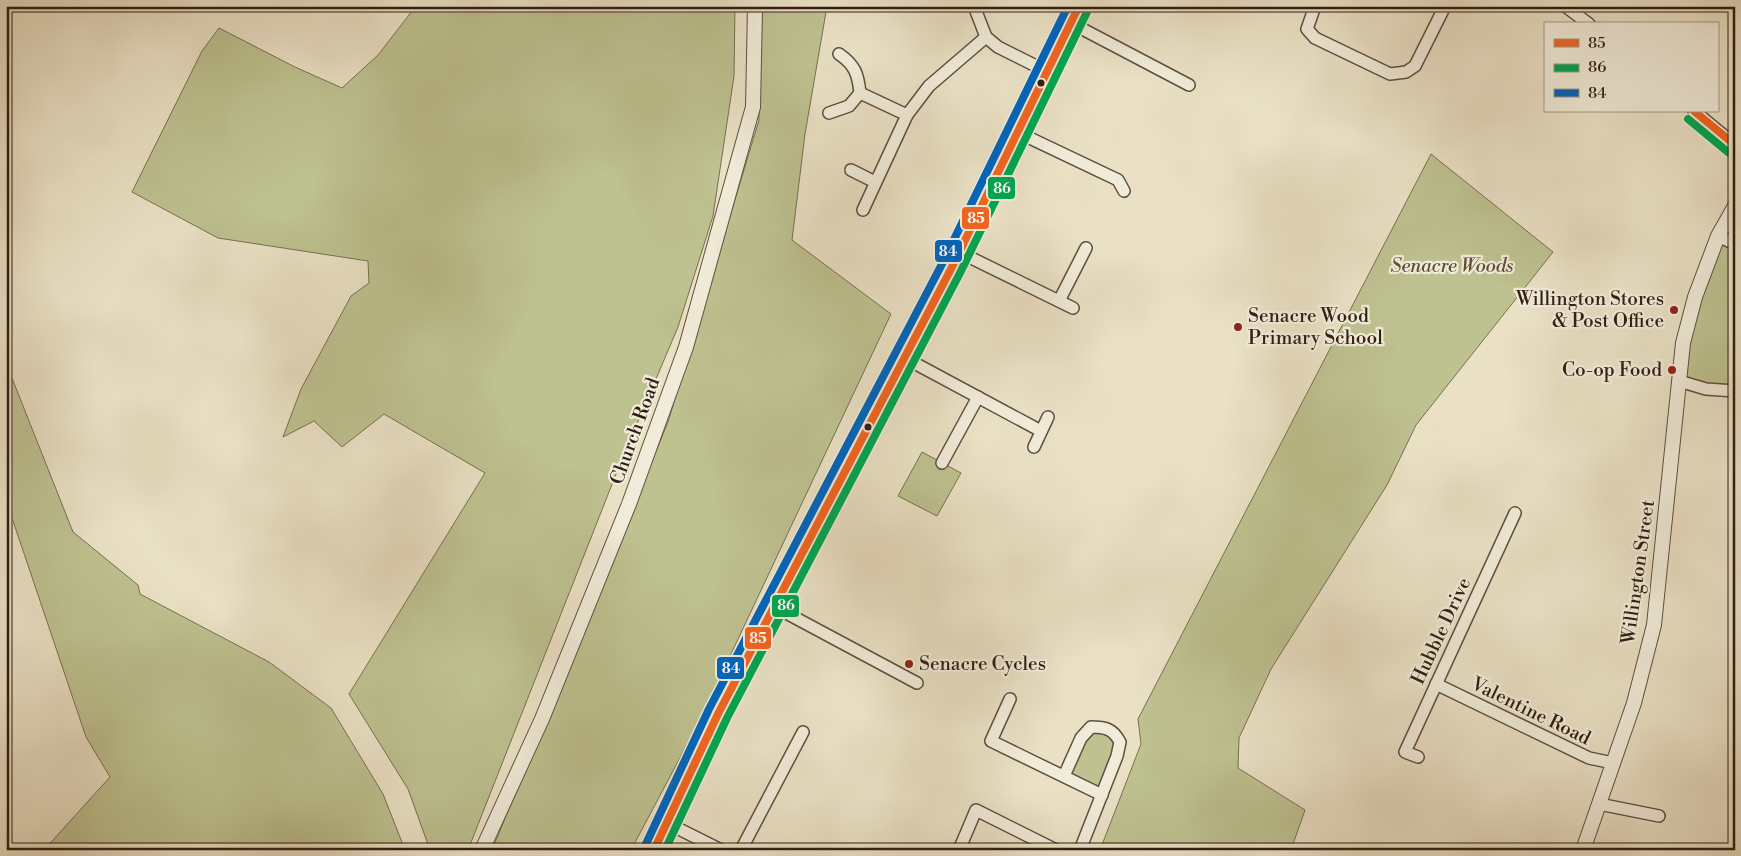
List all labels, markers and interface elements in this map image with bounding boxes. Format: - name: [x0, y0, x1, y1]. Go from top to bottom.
- legend: [1544, 22, 1718, 112]
- text: 85: [1588, 34, 1605, 53]
- text: 86: [1588, 58, 1606, 77]
- unlabelled marker: [1036, 78, 1046, 88]
- text: 84: [1588, 84, 1606, 103]
- line badge: 86: [987, 176, 1016, 200]
- text: 86: [993, 180, 1011, 198]
- line badge: 85: [961, 206, 990, 230]
- text: 85: [967, 210, 985, 228]
- line badge: 84: [934, 239, 963, 263]
- text: 84: [939, 243, 957, 261]
- park label: Senacre Woods: [1391, 254, 1513, 278]
- place label: Willington Stores & Post Office: [1515, 287, 1664, 333]
- place label: Senacre Wood Primary School: [1248, 304, 1383, 350]
- marker: Willington Stores & Post Office: [1668, 304, 1680, 316]
- marker: Senacre Wood Primary School: [1232, 321, 1244, 333]
- place label: Co-op Food: [1562, 358, 1662, 382]
- marker: Co-op Food: [1666, 364, 1678, 376]
- street label: Church Road: [605, 374, 665, 488]
- unlabelled marker: [863, 422, 873, 432]
- street label: Willington Street: [1616, 498, 1660, 647]
- street label: Hubble Drive: [1406, 574, 1476, 688]
- line badge: 86: [771, 594, 800, 618]
- text: 86: [777, 597, 795, 615]
- line badge: 85: [744, 626, 772, 650]
- text: 85: [749, 630, 767, 648]
- place label: Senacre Cycles: [919, 652, 1046, 676]
- line badge: 84: [716, 656, 745, 680]
- marker: Senacre Cycles: [903, 658, 915, 670]
- text: 84: [722, 660, 740, 678]
- street label: Valentine Road: [1466, 671, 1595, 750]

